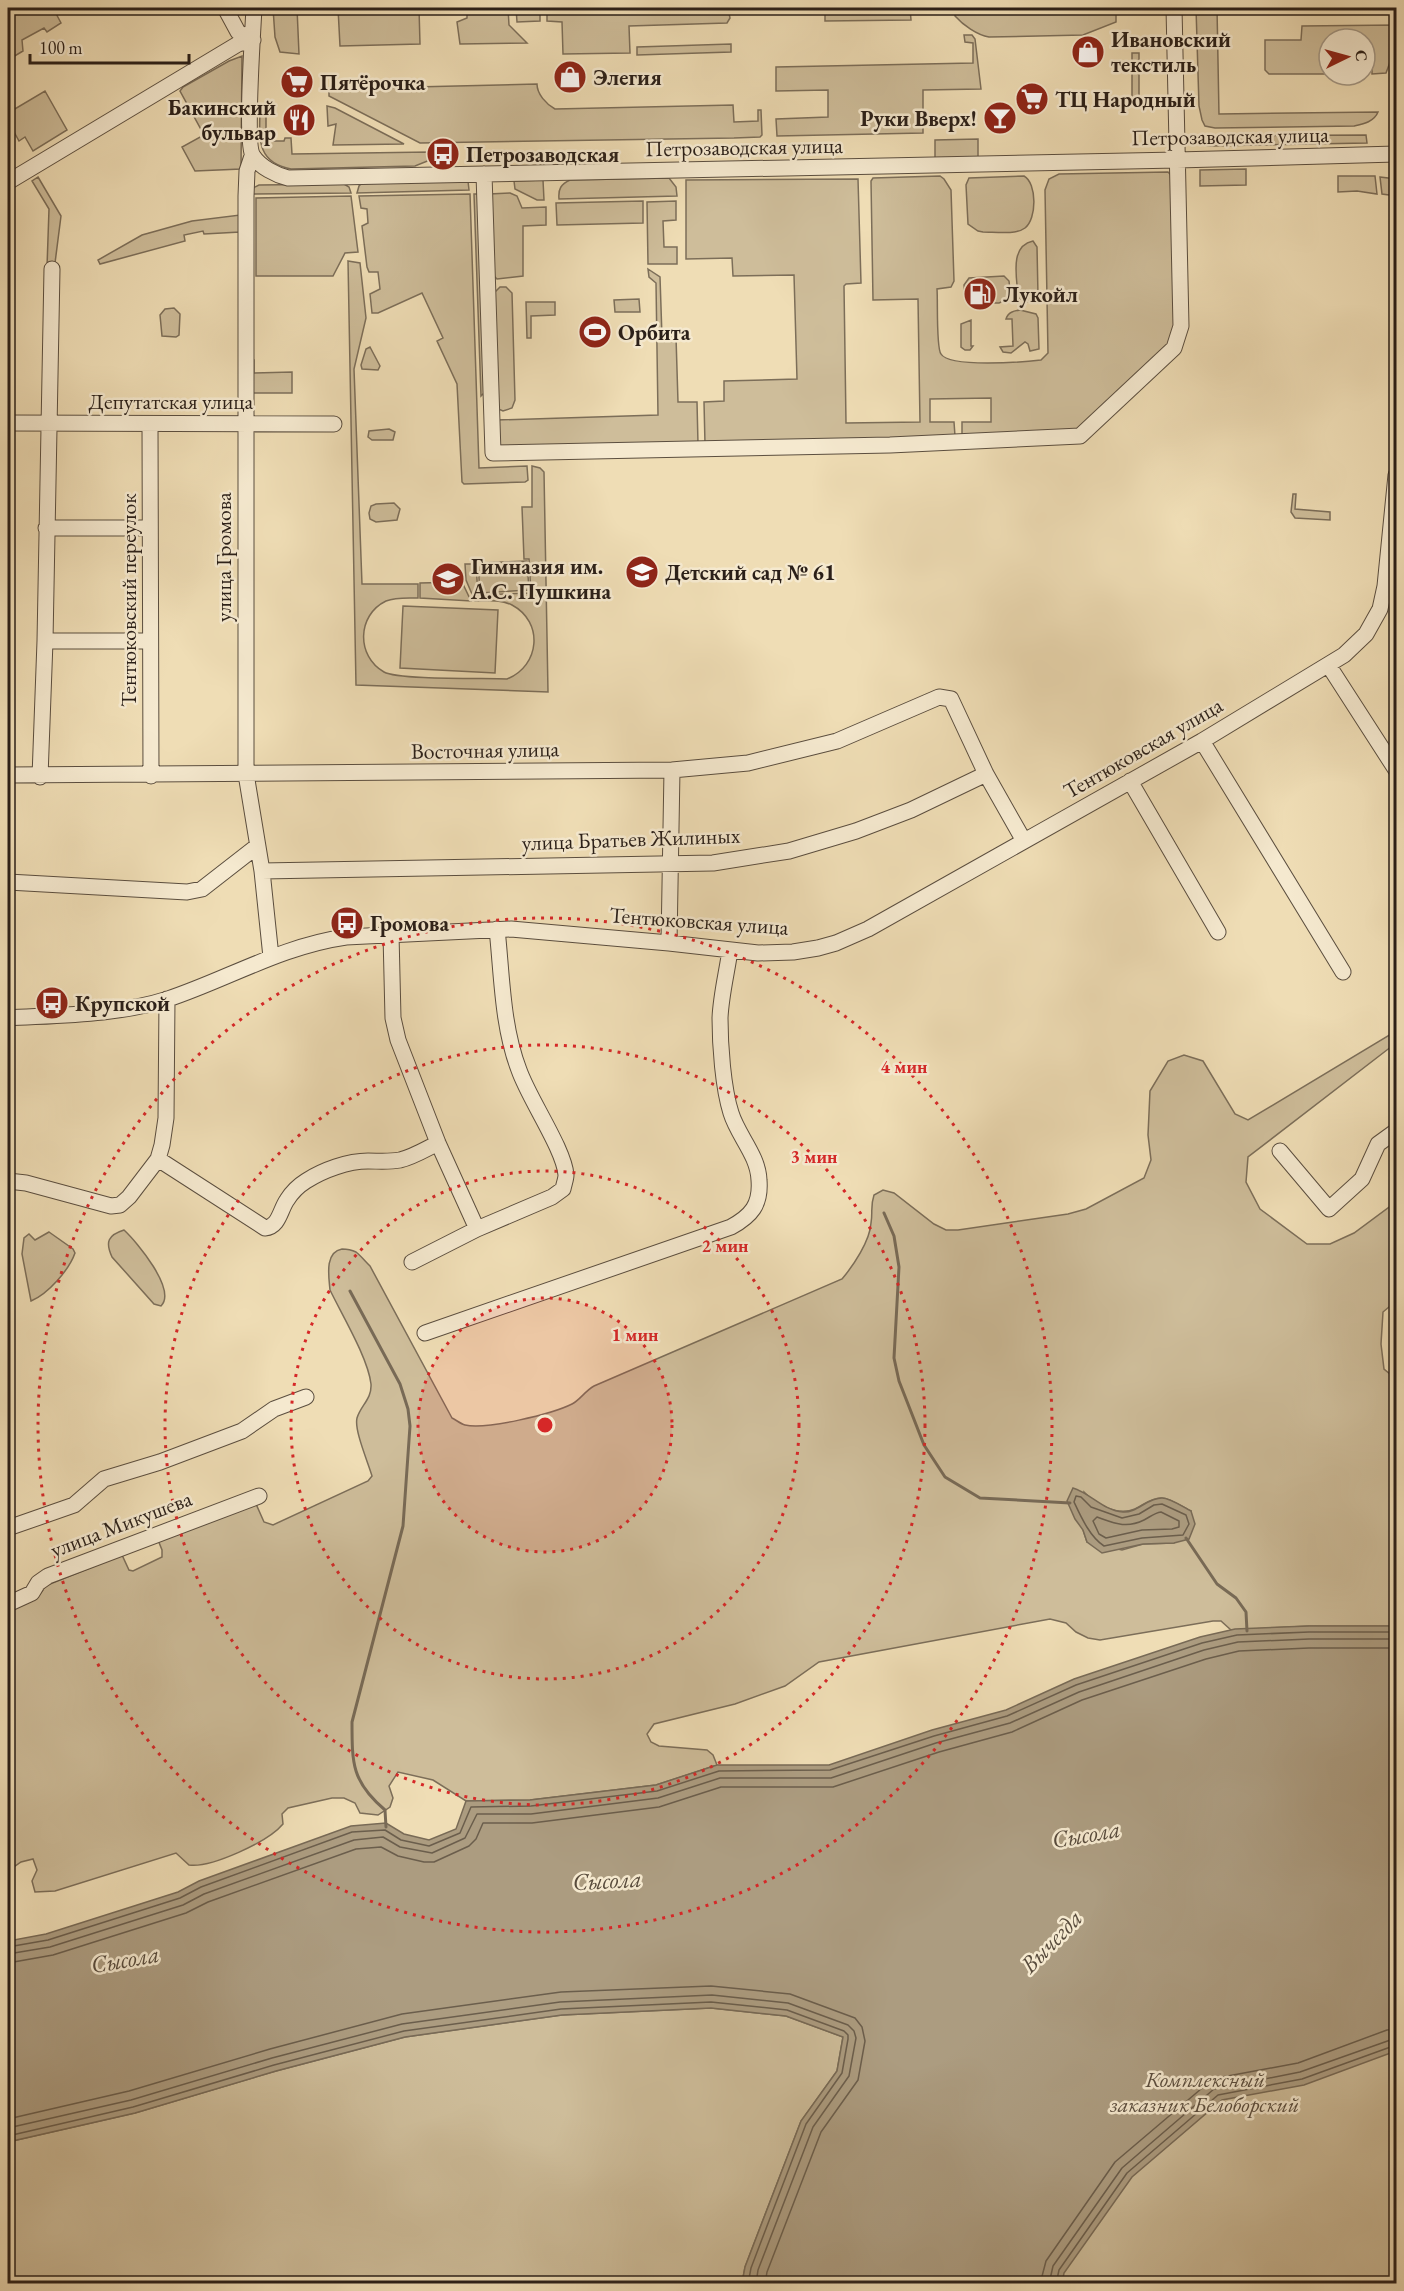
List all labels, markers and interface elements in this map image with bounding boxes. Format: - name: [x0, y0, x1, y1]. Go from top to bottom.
- place label: Ивановский текстиль: [1111, 25, 1231, 79]
- scale bar: [30, 27, 189, 65]
- north arrow: [1317, 27, 1377, 87]
- shop icon: Ивановский текстиль: [1070, 34, 1106, 70]
- text: 100 m: [39, 36, 83, 59]
- text: С: [1350, 49, 1372, 62]
- shop icon: Элегия: [552, 59, 588, 95]
- place label: Элегия: [593, 63, 662, 92]
- supermarket icon: Пятёрочка: [279, 64, 315, 100]
- place label: Пятёрочка: [320, 68, 426, 97]
- supermarket icon: ТЦ Народный: [1014, 81, 1050, 117]
- place label: ТЦ Народный: [1055, 85, 1196, 114]
- place label: Бакинский бульвар: [168, 93, 276, 147]
- bar icon: Руки Вверх!: [982, 100, 1018, 136]
- restaurant icon: Бакинский бульвар: [281, 102, 317, 138]
- place label: Руки Вверх!: [860, 104, 977, 133]
- street label: Петрозаводская улица: [1131, 120, 1329, 152]
- street label: Петрозаводская улица: [645, 131, 843, 163]
- bus stop icon: Петрозаводская: [425, 136, 461, 172]
- place label: Петрозаводская: [466, 140, 620, 169]
- fuel station icon: Лукойл: [962, 276, 998, 312]
- place label: Лукойл: [1003, 280, 1078, 309]
- sports icon: Орбита: [577, 314, 613, 350]
- place label: Орбита: [618, 318, 691, 347]
- street label: Депутатская улица: [89, 387, 254, 416]
- street label: улица Громова: [209, 492, 238, 622]
- street label: Тентюковский переулок: [114, 493, 143, 707]
- place label: Гимназия им. А.С. Пушкина: [470, 552, 612, 606]
- school or university icon: Детский сад № 61: [624, 554, 660, 590]
- place label: Детский сад № 61: [665, 558, 836, 587]
- school or university icon: Гимназия им. А.С. Пушкина: [430, 561, 466, 597]
- street label: Тентюковская улица: [1058, 690, 1228, 805]
- street label: Восточная улица: [411, 734, 560, 766]
- street label: улица Братьев Жилиных: [521, 821, 741, 857]
- street label: Тентюковская улица: [608, 900, 790, 942]
- bus stop icon: Громова: [329, 905, 365, 941]
- place label: Громова: [370, 909, 449, 938]
- bus stop icon: Крупской: [34, 985, 70, 1021]
- place label: Крупской: [75, 989, 170, 1018]
- text: 4 мин: [881, 1055, 928, 1078]
- text: 3 мин: [791, 1145, 838, 1168]
- text: 2 мин: [702, 1234, 749, 1257]
- text: 1 мин: [612, 1323, 659, 1346]
- centre of rings: [535, 1415, 555, 1435]
- street label: улица Микушева: [46, 1484, 196, 1564]
- water label: Сысола: [1049, 1813, 1123, 1855]
- water label: Сысола: [572, 1863, 642, 1897]
- water label: Вычегда: [1013, 1903, 1089, 1980]
- water label: Сысола: [88, 1938, 162, 1980]
- park label: Комплексный заказник Белоборский: [1110, 2065, 1299, 2119]

